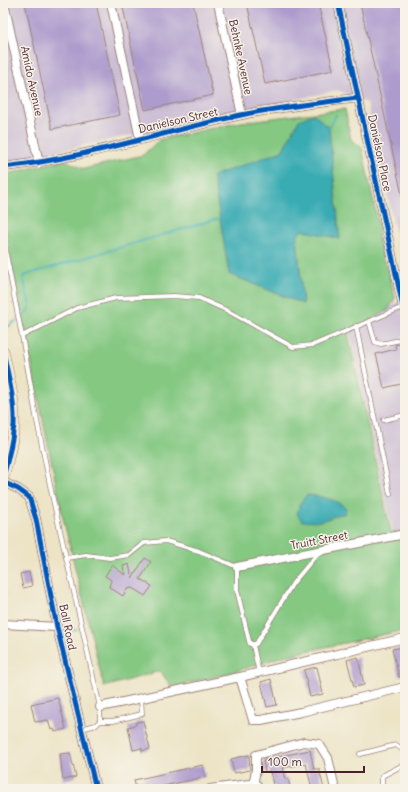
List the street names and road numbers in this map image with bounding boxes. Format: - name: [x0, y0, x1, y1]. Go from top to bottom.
- street label: Behnke Avenue: [226, 18, 256, 96]
- street label: Amido Avenue: [18, 45, 46, 117]
- street label: Danielson Street: [137, 104, 219, 136]
- street label: Danielson Place: [365, 113, 395, 193]
- street label: Truitt Street: [289, 528, 349, 552]
- street label: Ball Road: [56, 603, 80, 652]

